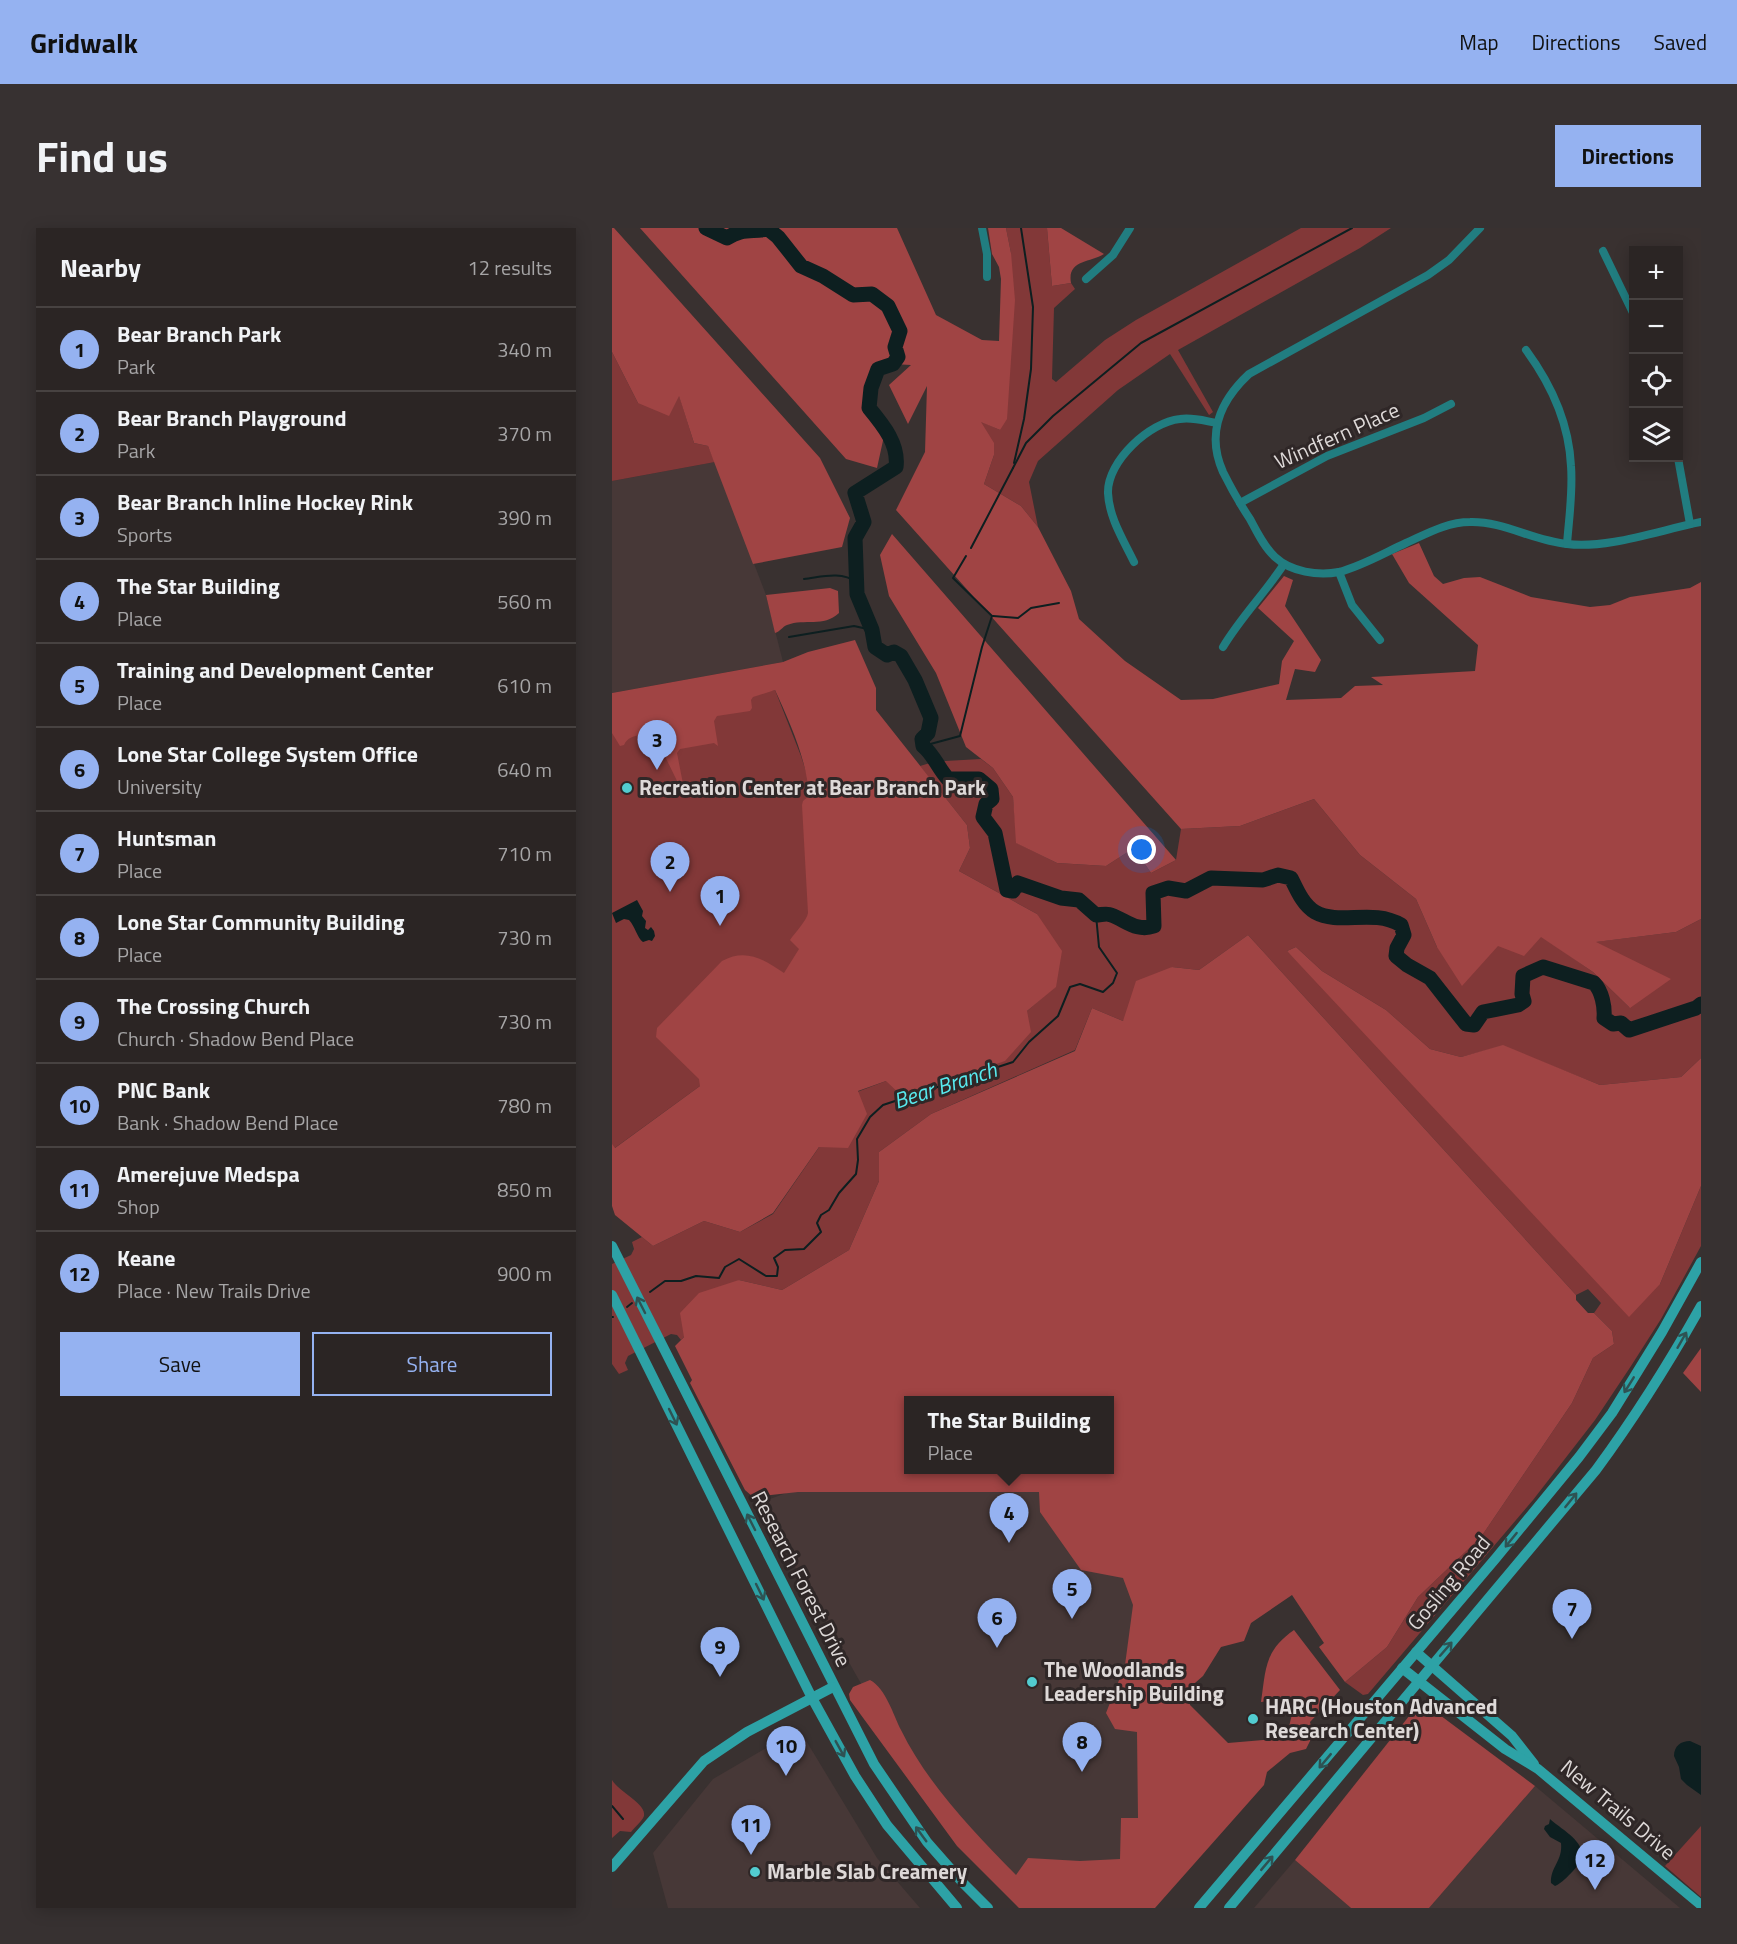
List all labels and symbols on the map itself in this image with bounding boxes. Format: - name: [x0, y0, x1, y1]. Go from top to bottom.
- street label: Windfern Place: [1269, 393, 1404, 477]
- pin: 3: [638, 720, 676, 770]
- place label: Recreation Center at Bear Branch Park: [639, 771, 986, 803]
- marker: Recreation Center at Bear Branch Park: [620, 781, 634, 795]
- your location: [1127, 835, 1156, 864]
- pin: 2: [650, 842, 690, 892]
- pin: 1: [700, 876, 740, 926]
- water label: Bear Branch: [889, 1052, 1002, 1118]
- one-way arrow: [635, 1296, 647, 1314]
- one-way arrow: [1676, 1332, 1688, 1349]
- one-way arrow: [1623, 1376, 1635, 1393]
- one-way arrow: [668, 1408, 679, 1426]
- street label: Research Forest Drive: [744, 1485, 860, 1672]
- one-way arrow: [1565, 1492, 1578, 1508]
- pin: 4: [990, 1494, 1028, 1543]
- one-way arrow: [744, 1513, 756, 1531]
- street label: Gosling Road: [1399, 1528, 1498, 1637]
- one-way arrow: [1504, 1532, 1518, 1547]
- pin: 5: [1052, 1570, 1092, 1619]
- one-way arrow: [754, 1583, 766, 1600]
- pin: 7: [1552, 1590, 1592, 1639]
- pin: 6: [978, 1598, 1016, 1648]
- pin: 9: [700, 1628, 740, 1677]
- one-way arrow: [1439, 1642, 1453, 1657]
- place label: The Woodlands Leadership Building: [1044, 1653, 1224, 1709]
- marker: The Woodlands Leadership Building: [1025, 1675, 1039, 1689]
- place label: HARC (Houston Advanced Research Center): [1265, 1690, 1497, 1746]
- marker: HARC (Houston Advanced Research Center): [1246, 1712, 1260, 1726]
- pin: 8: [1062, 1722, 1102, 1772]
- pin: 10: [766, 1726, 806, 1776]
- one-way arrow: [835, 1740, 847, 1757]
- street label: New Trails Drive: [1554, 1751, 1683, 1867]
- one-way arrow: [1318, 1753, 1331, 1769]
- pin: 11: [732, 1806, 770, 1855]
- one-way arrow: [915, 1826, 927, 1842]
- pin: 12: [1576, 1840, 1614, 1890]
- place label: Marble Slab Creamery: [767, 1855, 968, 1887]
- one-way arrow: [1260, 1855, 1273, 1871]
- marker: Marble Slab Creamery: [748, 1865, 762, 1879]

